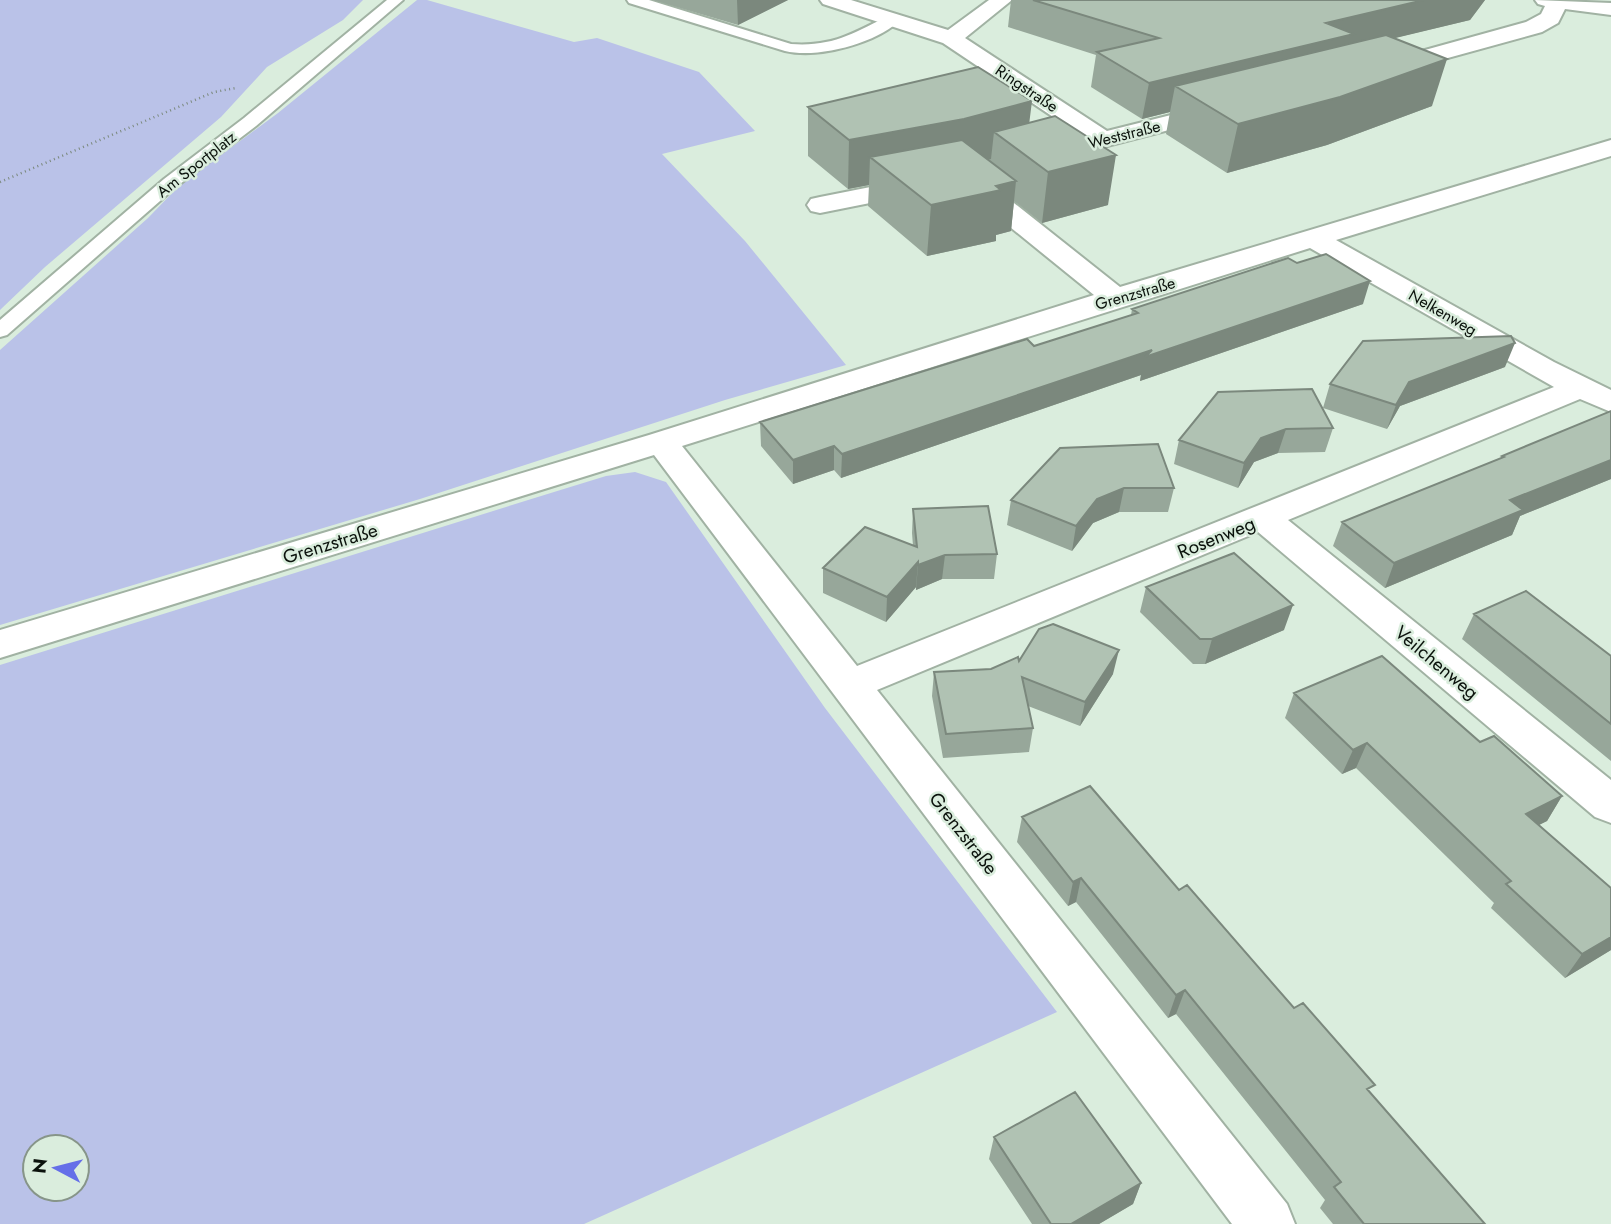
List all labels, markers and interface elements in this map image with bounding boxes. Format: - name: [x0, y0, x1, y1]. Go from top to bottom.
- street label: Ringstraße: [991, 59, 1063, 118]
- street label: Weststraße: [1086, 114, 1163, 155]
- street label: Am Sportplatz: [152, 126, 242, 203]
- street label: Grenzstraße: [1092, 271, 1178, 316]
- street label: Nelkenweg: [1404, 284, 1481, 341]
- street label: Rosenweg: [1173, 510, 1259, 565]
- street label: Grenzstraße: [279, 516, 381, 571]
- street label: Veilchenweg: [1389, 619, 1484, 706]
- street label: Grenzstraße: [923, 786, 1004, 880]
- north arrow: [21, 1133, 91, 1203]
- text: N: [25, 1157, 54, 1175]

